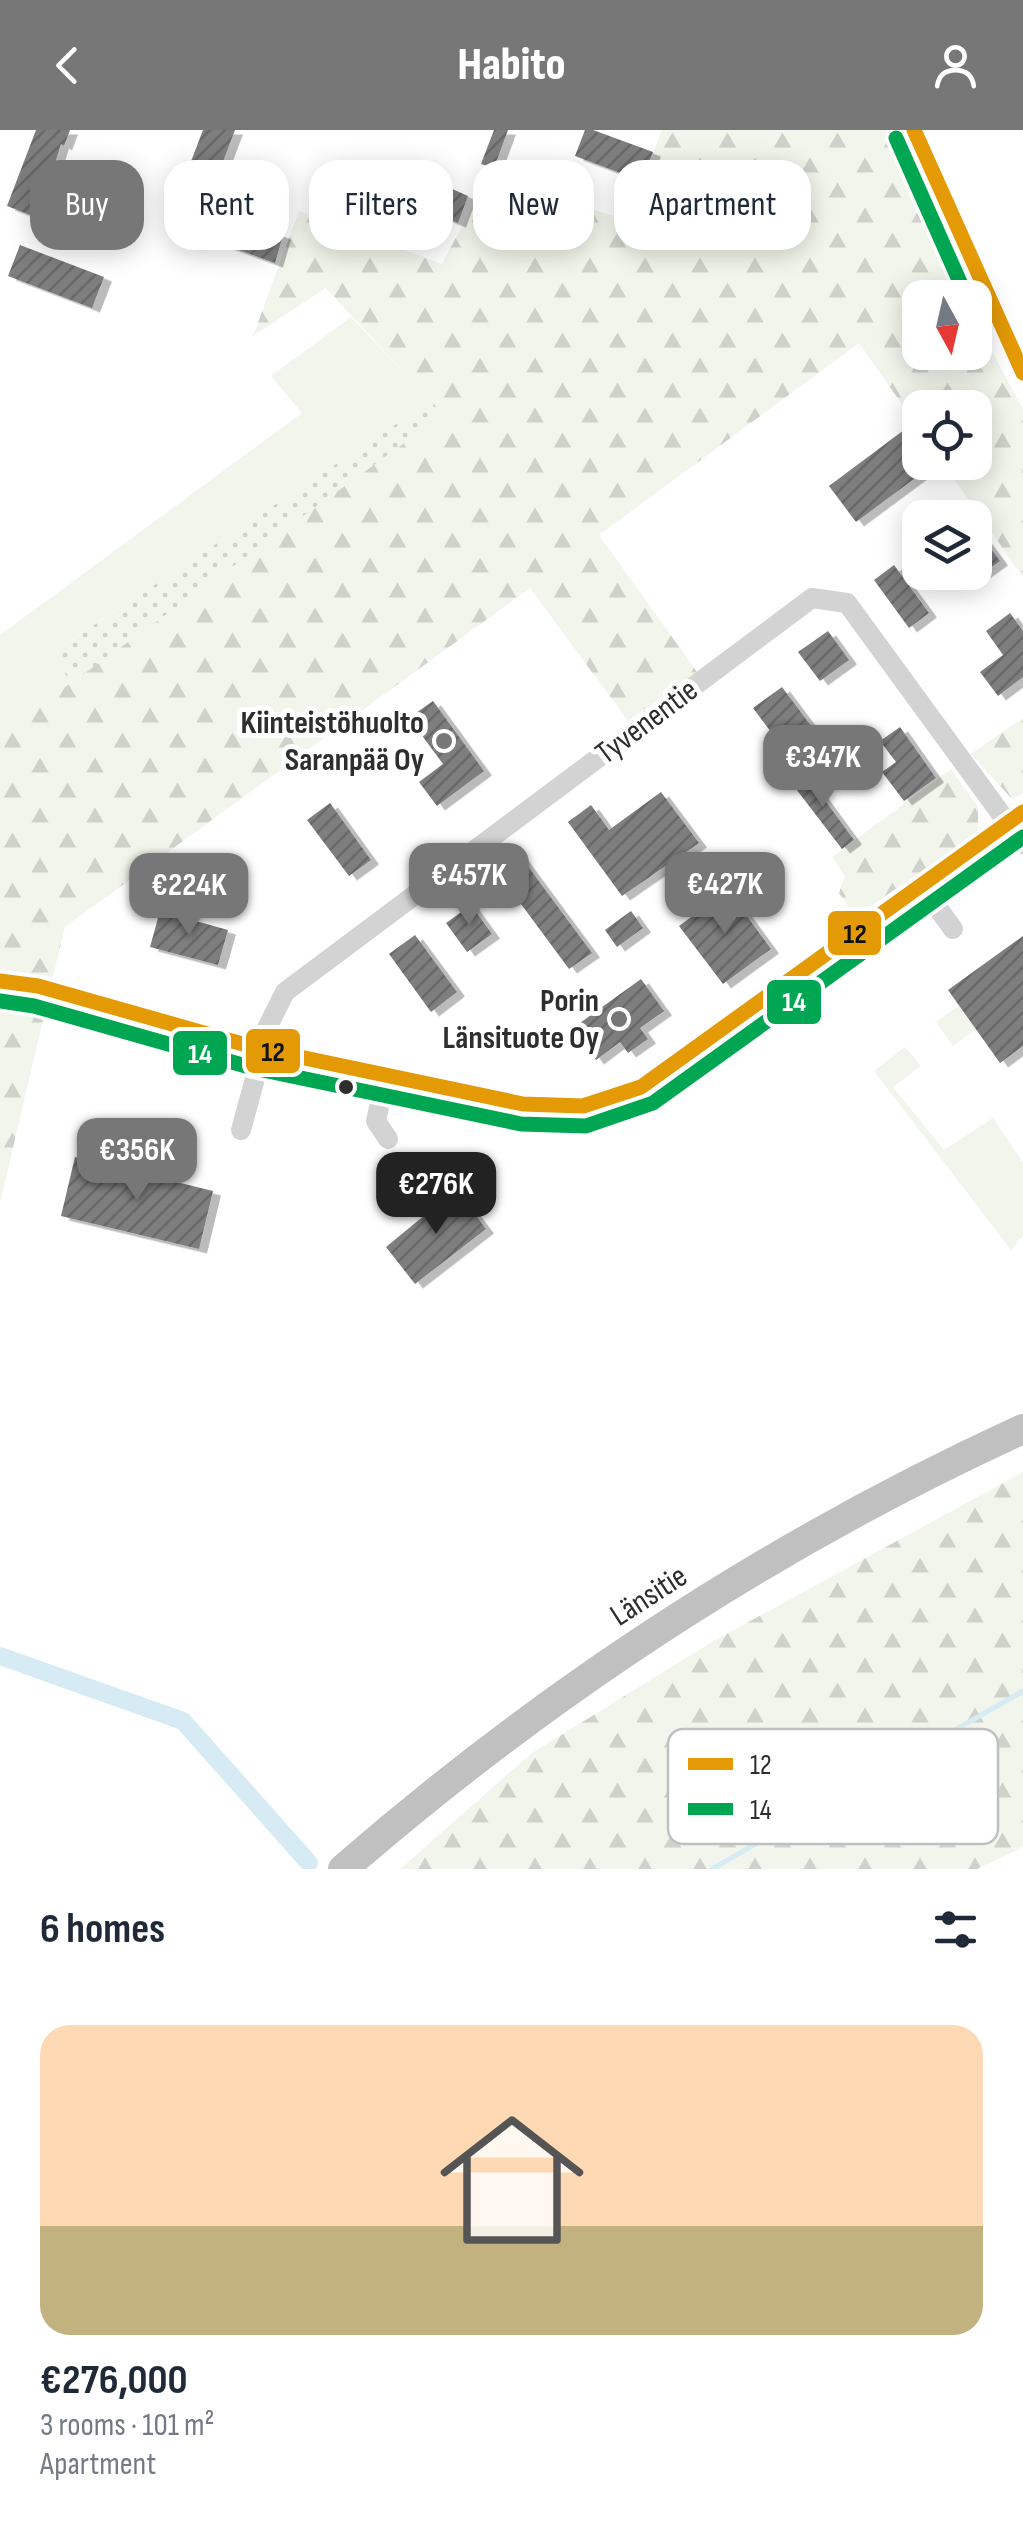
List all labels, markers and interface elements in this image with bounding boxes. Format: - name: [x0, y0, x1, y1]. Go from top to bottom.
- icon: back: [40, 38, 95, 93]
- text: Habito: [457, 38, 566, 93]
- icon: person: [928, 38, 983, 93]
- chip: Buy: [30, 160, 144, 250]
- chip: Rent: [164, 160, 289, 250]
- chip: Filters: [309, 160, 453, 250]
- chip: New: [473, 160, 594, 250]
- chip: Apartment: [614, 160, 811, 250]
- north arrow: [902, 280, 992, 370]
- map controls: [902, 280, 992, 590]
- button: locate: [902, 390, 992, 480]
- button: layers: [902, 500, 992, 590]
- street label: Tyvenentie: [588, 671, 706, 773]
- place label: Kiinteistöhuolto Saranpää Oy: [241, 704, 424, 780]
- pin: €347K: [753, 725, 893, 810]
- marker: Kiinteistöhuolto Saranpää Oy: [433, 730, 455, 752]
- text: €347K: [785, 738, 861, 777]
- pin: €457K: [399, 843, 539, 928]
- pin: €427K: [655, 852, 795, 937]
- pin: €224K: [119, 853, 259, 938]
- text: €457K: [431, 856, 507, 895]
- text: €427K: [687, 865, 763, 904]
- text: €224K: [151, 866, 227, 905]
- line badge: 12: [826, 909, 883, 957]
- text: 12: [843, 918, 867, 951]
- line badge: 14: [765, 978, 823, 1026]
- place label: Porin Länsituote Oy: [443, 982, 599, 1058]
- text: 14: [782, 986, 806, 1019]
- marker: Porin Länsituote Oy: [608, 1008, 630, 1030]
- line badge: 12: [244, 1027, 302, 1075]
- line badge: 14: [171, 1029, 229, 1077]
- text: 12: [261, 1036, 285, 1069]
- text: 14: [188, 1038, 212, 1071]
- unlabelled marker: [336, 1077, 356, 1097]
- pin: €356K: [67, 1118, 207, 1203]
- text: €356K: [99, 1131, 175, 1170]
- pin: €276K: [366, 1152, 506, 1237]
- text: €276K: [398, 1165, 474, 1204]
- street label: Länsitie: [603, 1557, 695, 1635]
- legend: [668, 1729, 998, 1844]
- text: 12: [750, 1749, 772, 1782]
- text: 14: [750, 1794, 772, 1827]
- icon: filters: [928, 1902, 983, 1957]
- text: 6 homes: [40, 1904, 165, 1955]
- icon: home: [422, 2090, 602, 2270]
- text: €276,000: [40, 2355, 188, 2406]
- text: 3 rooms · 101 m²: [40, 2406, 215, 2445]
- text: Apartment: [40, 2445, 156, 2484]

